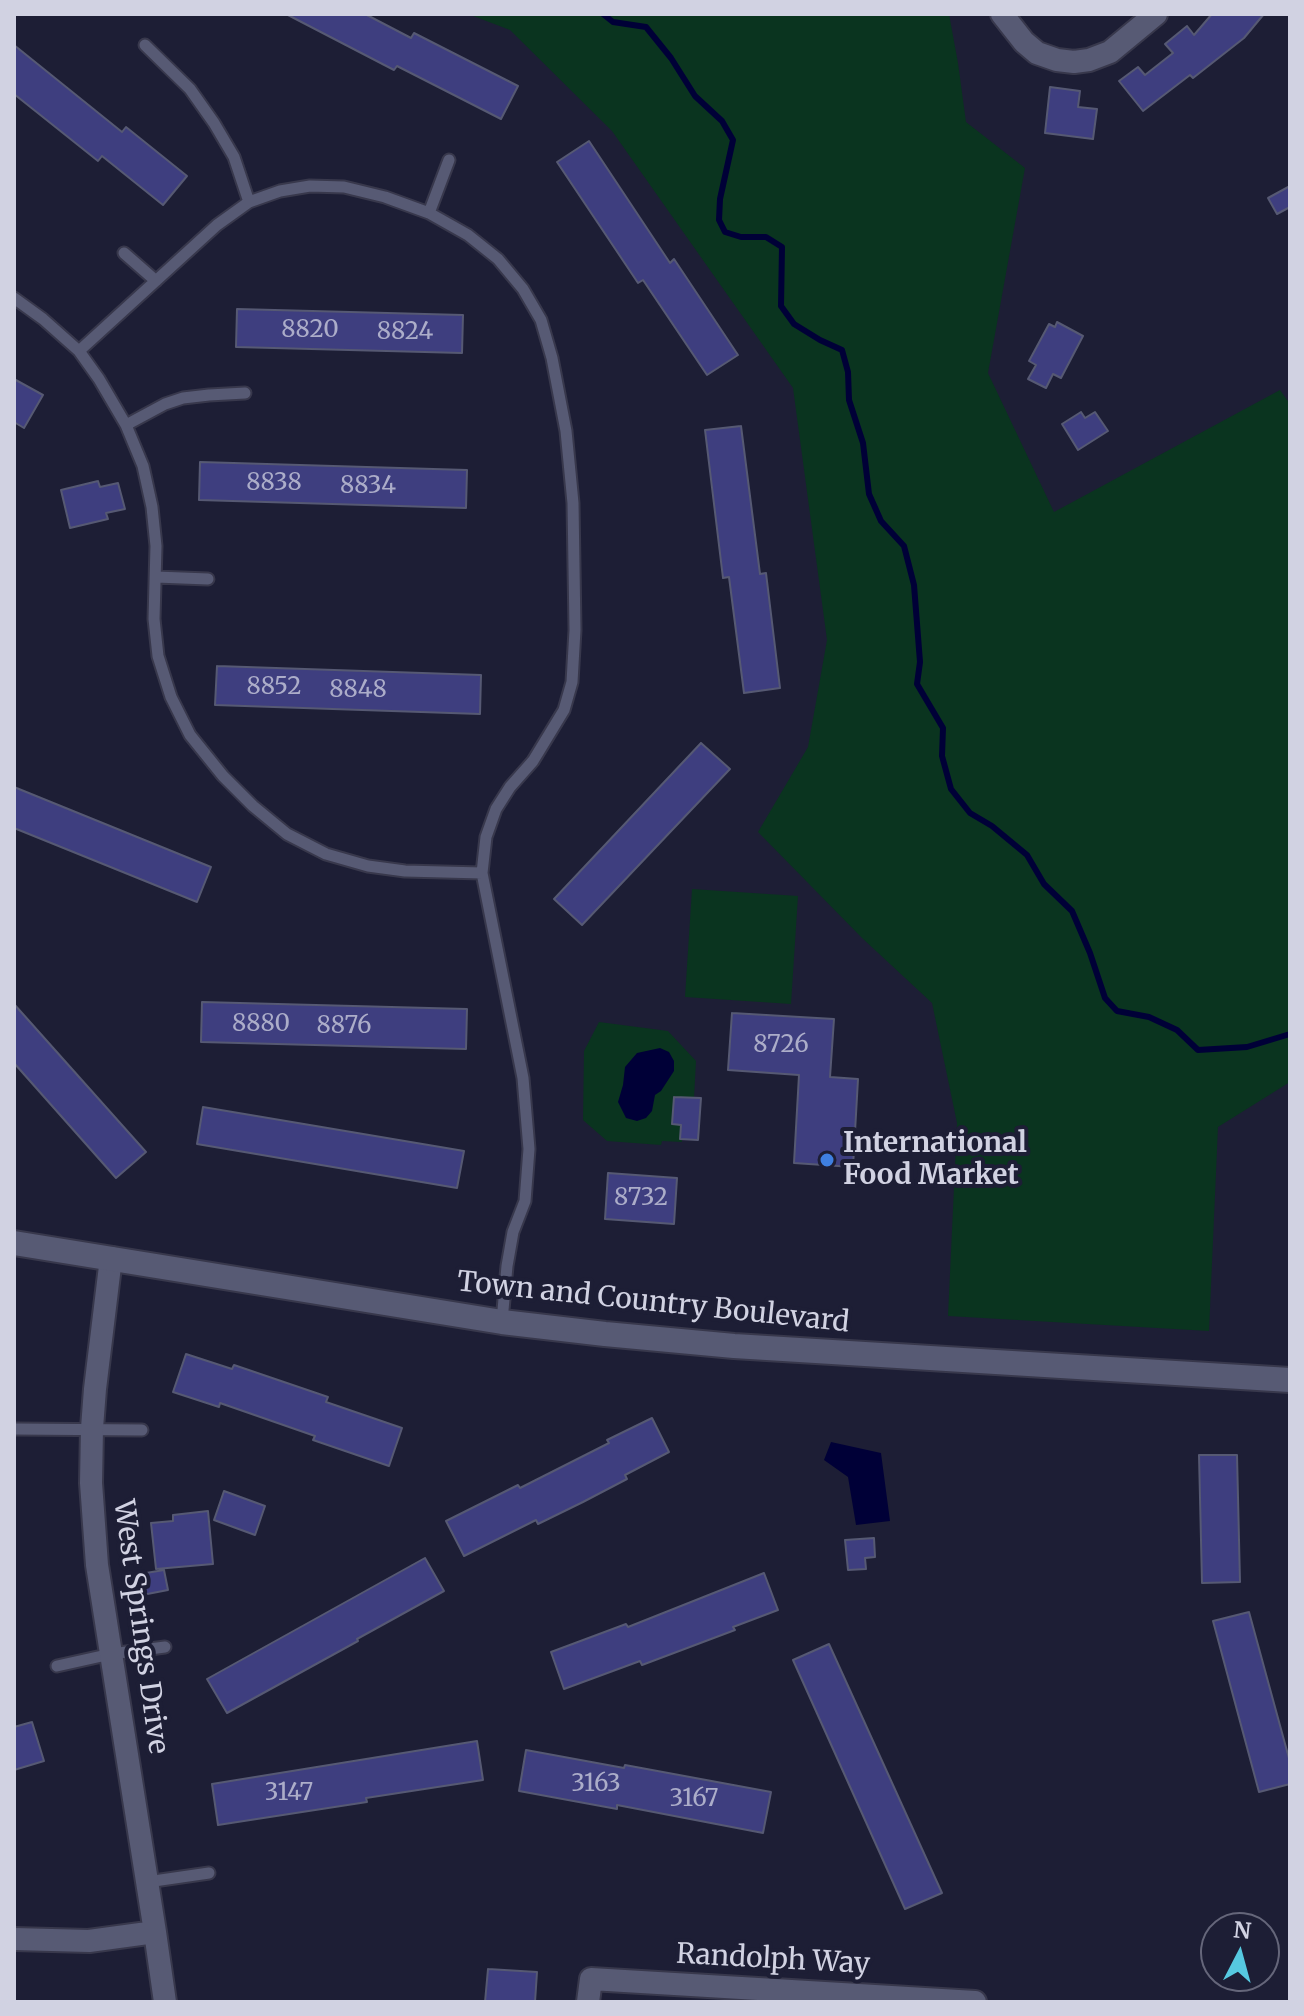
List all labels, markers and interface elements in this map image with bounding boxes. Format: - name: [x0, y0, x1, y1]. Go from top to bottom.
- house number: 8820: [281, 316, 339, 344]
- house number: 8824: [377, 318, 433, 346]
- house number: 8838: [246, 469, 302, 497]
- house number: 8834: [340, 472, 396, 500]
- house number: 8852: [247, 673, 301, 701]
- house number: 8848: [329, 676, 387, 704]
- house number: 8880: [232, 1010, 290, 1038]
- house number: 8876: [317, 1012, 371, 1040]
- house number: 8726: [753, 1031, 809, 1059]
- place label: International Food Market: [843, 1127, 1027, 1193]
- marker: International Food Market: [818, 1151, 836, 1169]
- house number: 8732: [614, 1184, 668, 1212]
- street label: Town and Country Boulevard: [455, 1266, 851, 1340]
- street label: West Springs Drive: [106, 1498, 174, 1756]
- house number: 3163: [571, 1770, 621, 1798]
- house number: 3147: [265, 1779, 313, 1807]
- house number: 3167: [670, 1785, 718, 1813]
- north arrow: [1200, 1912, 1280, 1992]
- text: N: [1232, 1915, 1252, 1945]
- street label: Randolph Way: [675, 1938, 871, 1982]

